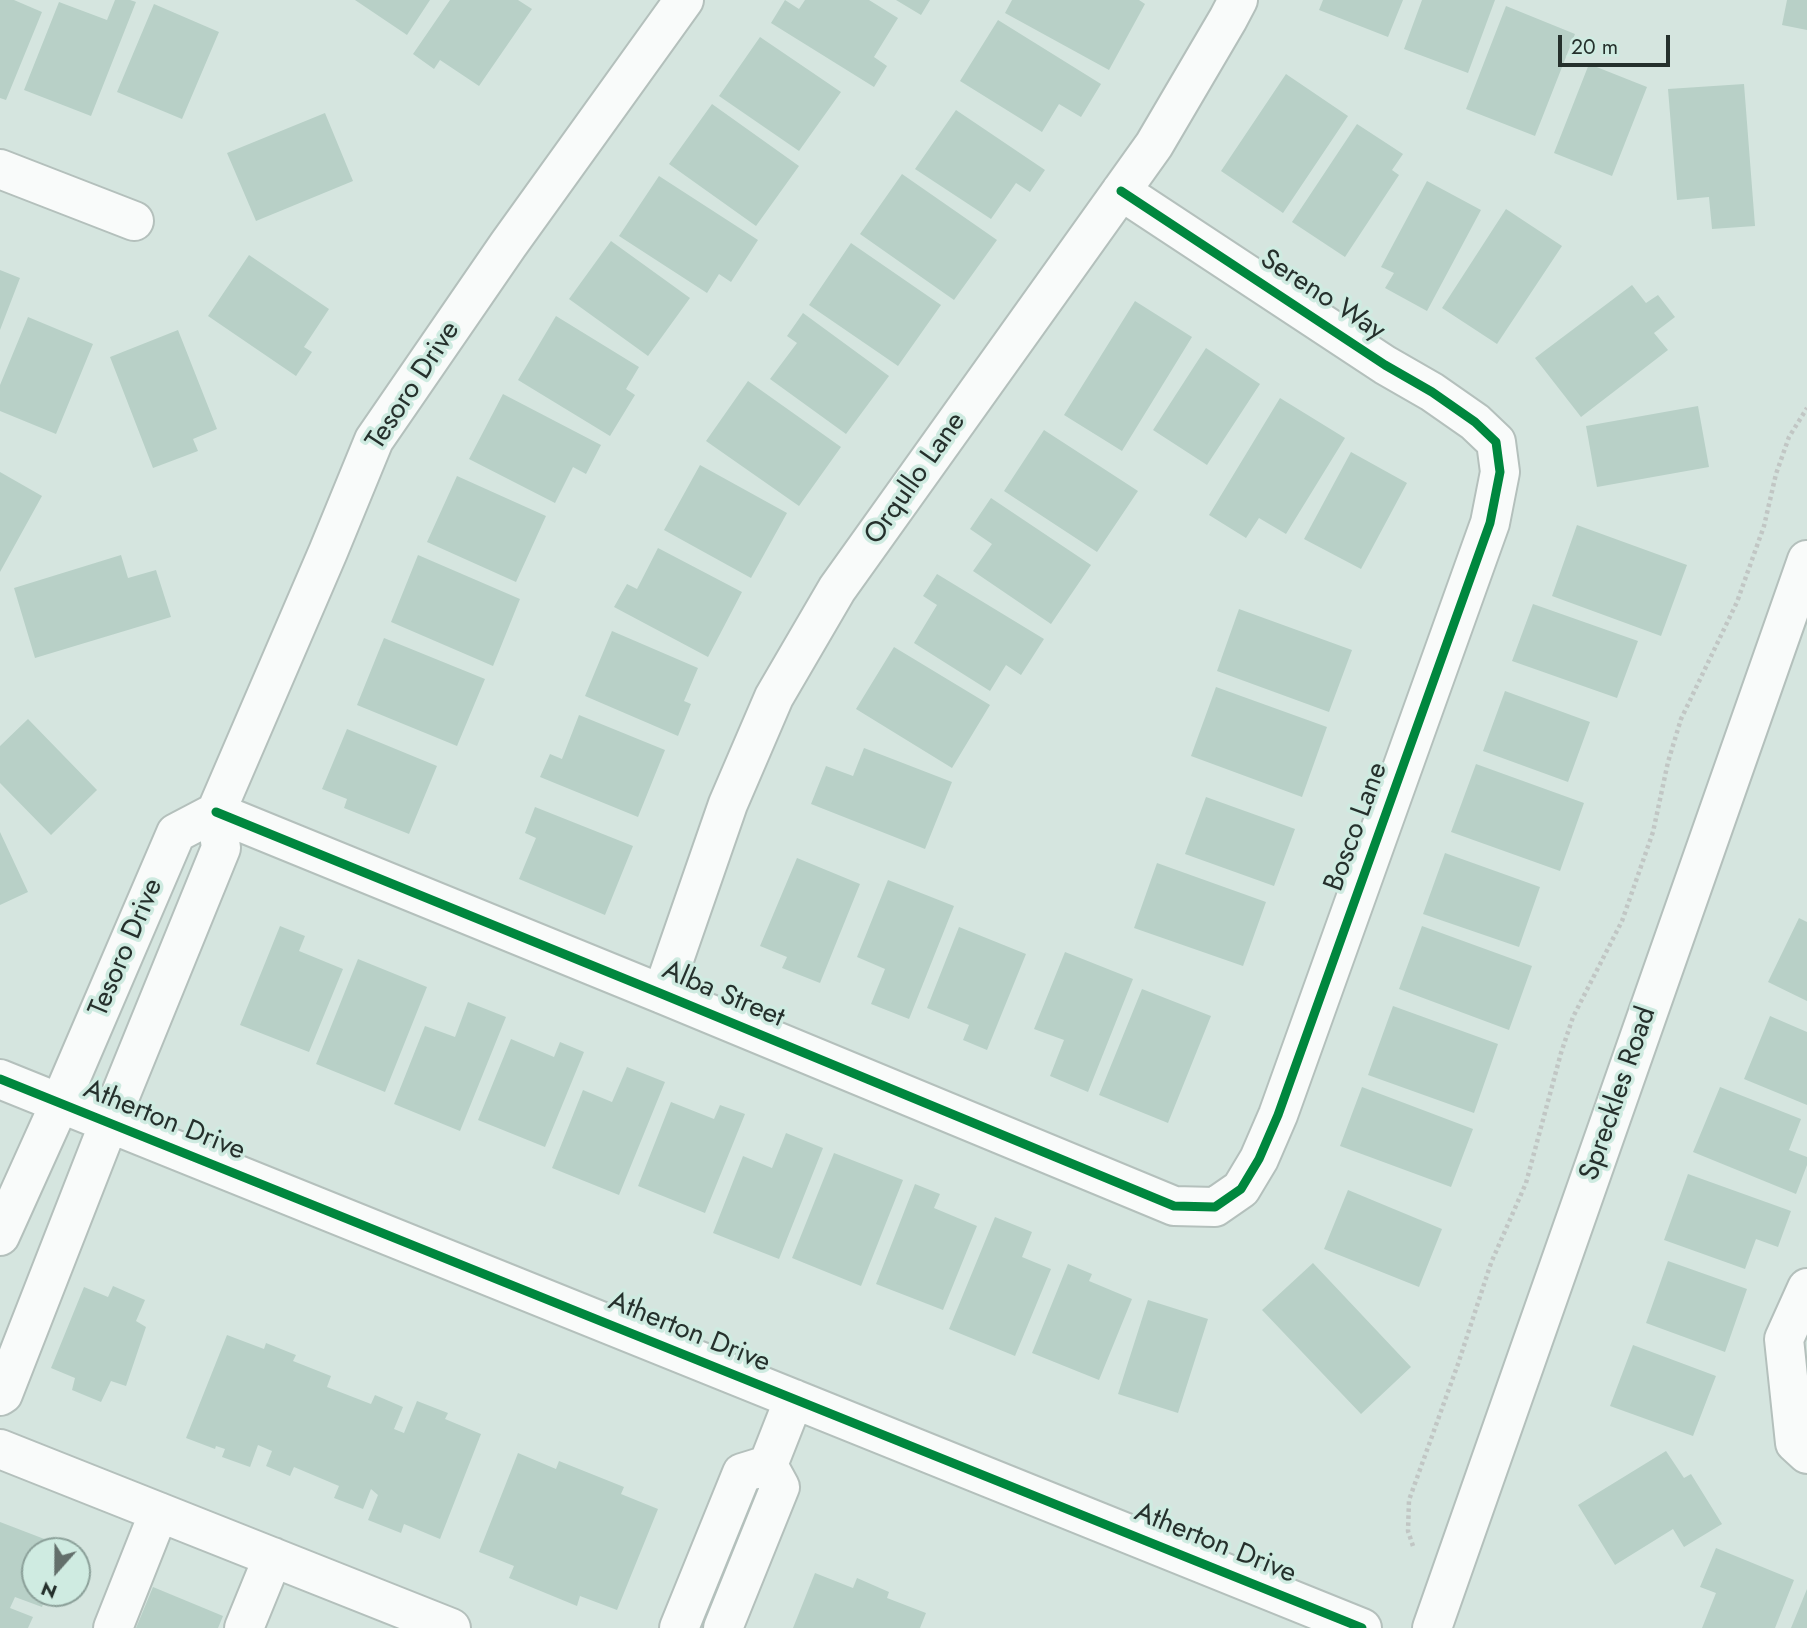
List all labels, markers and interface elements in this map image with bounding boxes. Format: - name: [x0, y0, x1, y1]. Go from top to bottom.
- scale bar: [1562, 21, 1674, 65]
- text: 20 m: [1571, 32, 1618, 62]
- street label: Sereno Way: [1253, 243, 1391, 349]
- street label: Tesoro Drive: [360, 315, 468, 457]
- street label: Orqullo Lane: [858, 406, 974, 552]
- street label: Bosco Lane: [1318, 758, 1396, 896]
- street label: Tesoro Drive: [83, 874, 171, 1022]
- street label: Alba Street: [657, 954, 789, 1036]
- street label: Spreckles Road: [1574, 1003, 1664, 1185]
- street label: Atherton Drive: [78, 1073, 250, 1169]
- street label: Atherton Drive: [603, 1285, 775, 1381]
- street label: Atherton Drive: [1129, 1496, 1301, 1592]
- north arrow: [21, 1537, 91, 1607]
- text: N: [37, 1575, 61, 1606]

